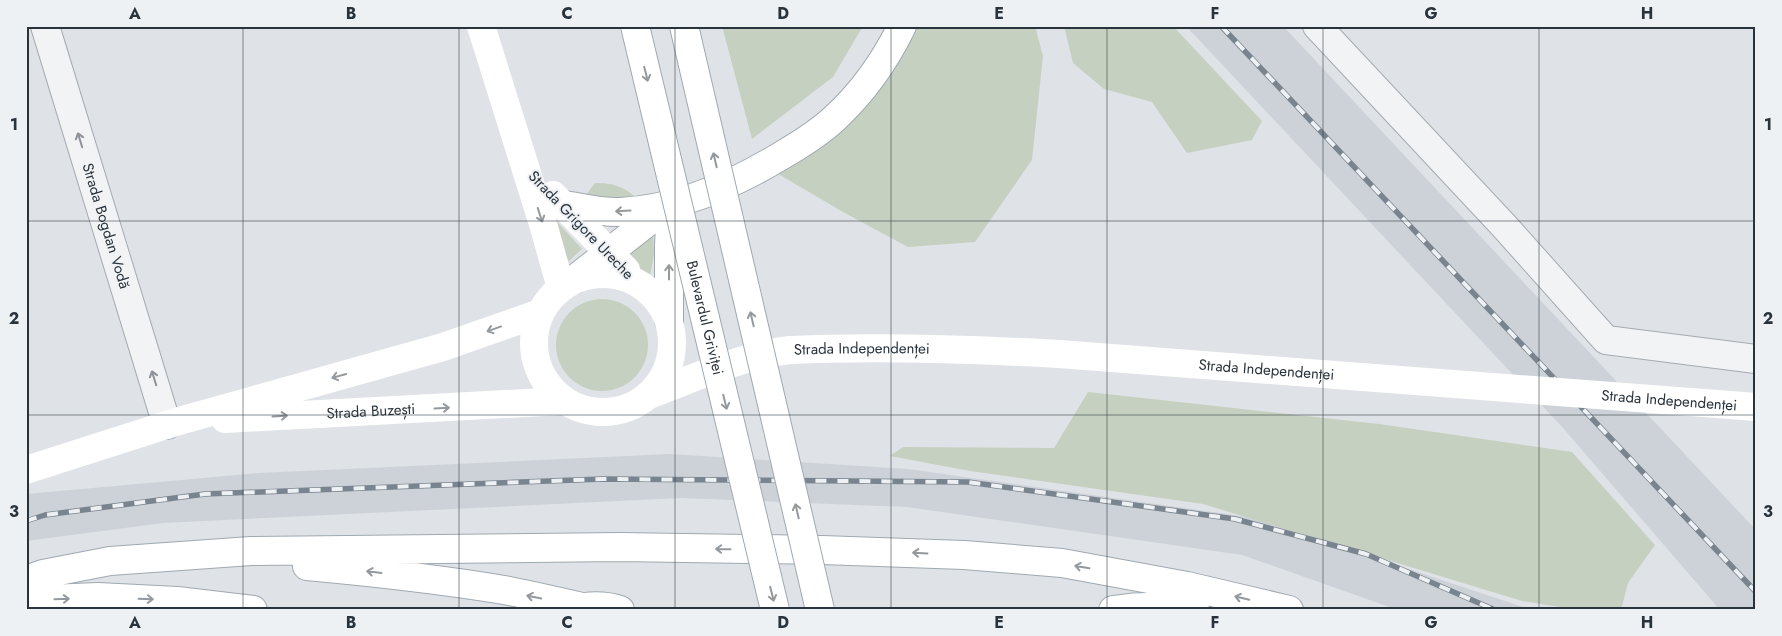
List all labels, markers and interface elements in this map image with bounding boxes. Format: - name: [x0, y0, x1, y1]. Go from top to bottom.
- text: A: [128, 2, 141, 25]
- text: B: [346, 2, 356, 25]
- text: C: [561, 2, 573, 25]
- text: D: [777, 2, 789, 25]
- text: E: [994, 2, 1004, 25]
- text: F: [1211, 2, 1219, 25]
- text: G: [1424, 2, 1438, 25]
- text: H: [1641, 2, 1653, 25]
- one-way arrow: [642, 65, 651, 81]
- text: 1: [10, 113, 18, 136]
- text: 1: [1764, 113, 1772, 136]
- one-way arrow: [74, 132, 84, 148]
- one-way arrow: [710, 153, 719, 169]
- street label: Strada Bogdan Vodă: [76, 160, 136, 292]
- street label: Strada Grigore Ureche: [523, 166, 639, 285]
- one-way arrow: [536, 206, 545, 222]
- one-way arrow: [615, 207, 631, 216]
- street label: Bulevardul Griviței: [681, 258, 729, 377]
- one-way arrow: [664, 264, 674, 280]
- text: 2: [9, 307, 19, 330]
- text: 2: [1763, 307, 1773, 330]
- one-way arrow: [747, 311, 756, 327]
- one-way arrow: [487, 325, 503, 334]
- street label: Strada Independenței: [793, 337, 930, 361]
- street label: Strada Independenței: [1198, 354, 1335, 386]
- one-way arrow: [148, 371, 158, 387]
- one-way arrow: [331, 372, 347, 381]
- street label: Strada Independenței: [1601, 384, 1738, 417]
- one-way arrow: [721, 393, 730, 409]
- street label: Strada Buzești: [326, 398, 416, 425]
- one-way arrow: [434, 404, 450, 413]
- one-way arrow: [272, 412, 288, 421]
- text: 3: [9, 500, 19, 523]
- text: 3: [1763, 500, 1773, 523]
- one-way arrow: [792, 504, 801, 520]
- one-way arrow: [715, 544, 731, 553]
- one-way arrow: [913, 549, 929, 558]
- one-way arrow: [1075, 561, 1091, 571]
- one-way arrow: [366, 567, 382, 577]
- one-way arrow: [767, 585, 777, 601]
- one-way arrow: [527, 591, 543, 601]
- one-way arrow: [1234, 593, 1250, 602]
- one-way arrow: [54, 594, 70, 603]
- one-way arrow: [138, 595, 154, 604]
- text: A: [128, 611, 141, 634]
- text: B: [346, 611, 356, 634]
- text: C: [561, 611, 573, 634]
- text: D: [777, 611, 789, 634]
- text: E: [994, 611, 1004, 634]
- text: F: [1211, 611, 1219, 634]
- text: G: [1424, 611, 1438, 634]
- text: H: [1641, 611, 1653, 634]

